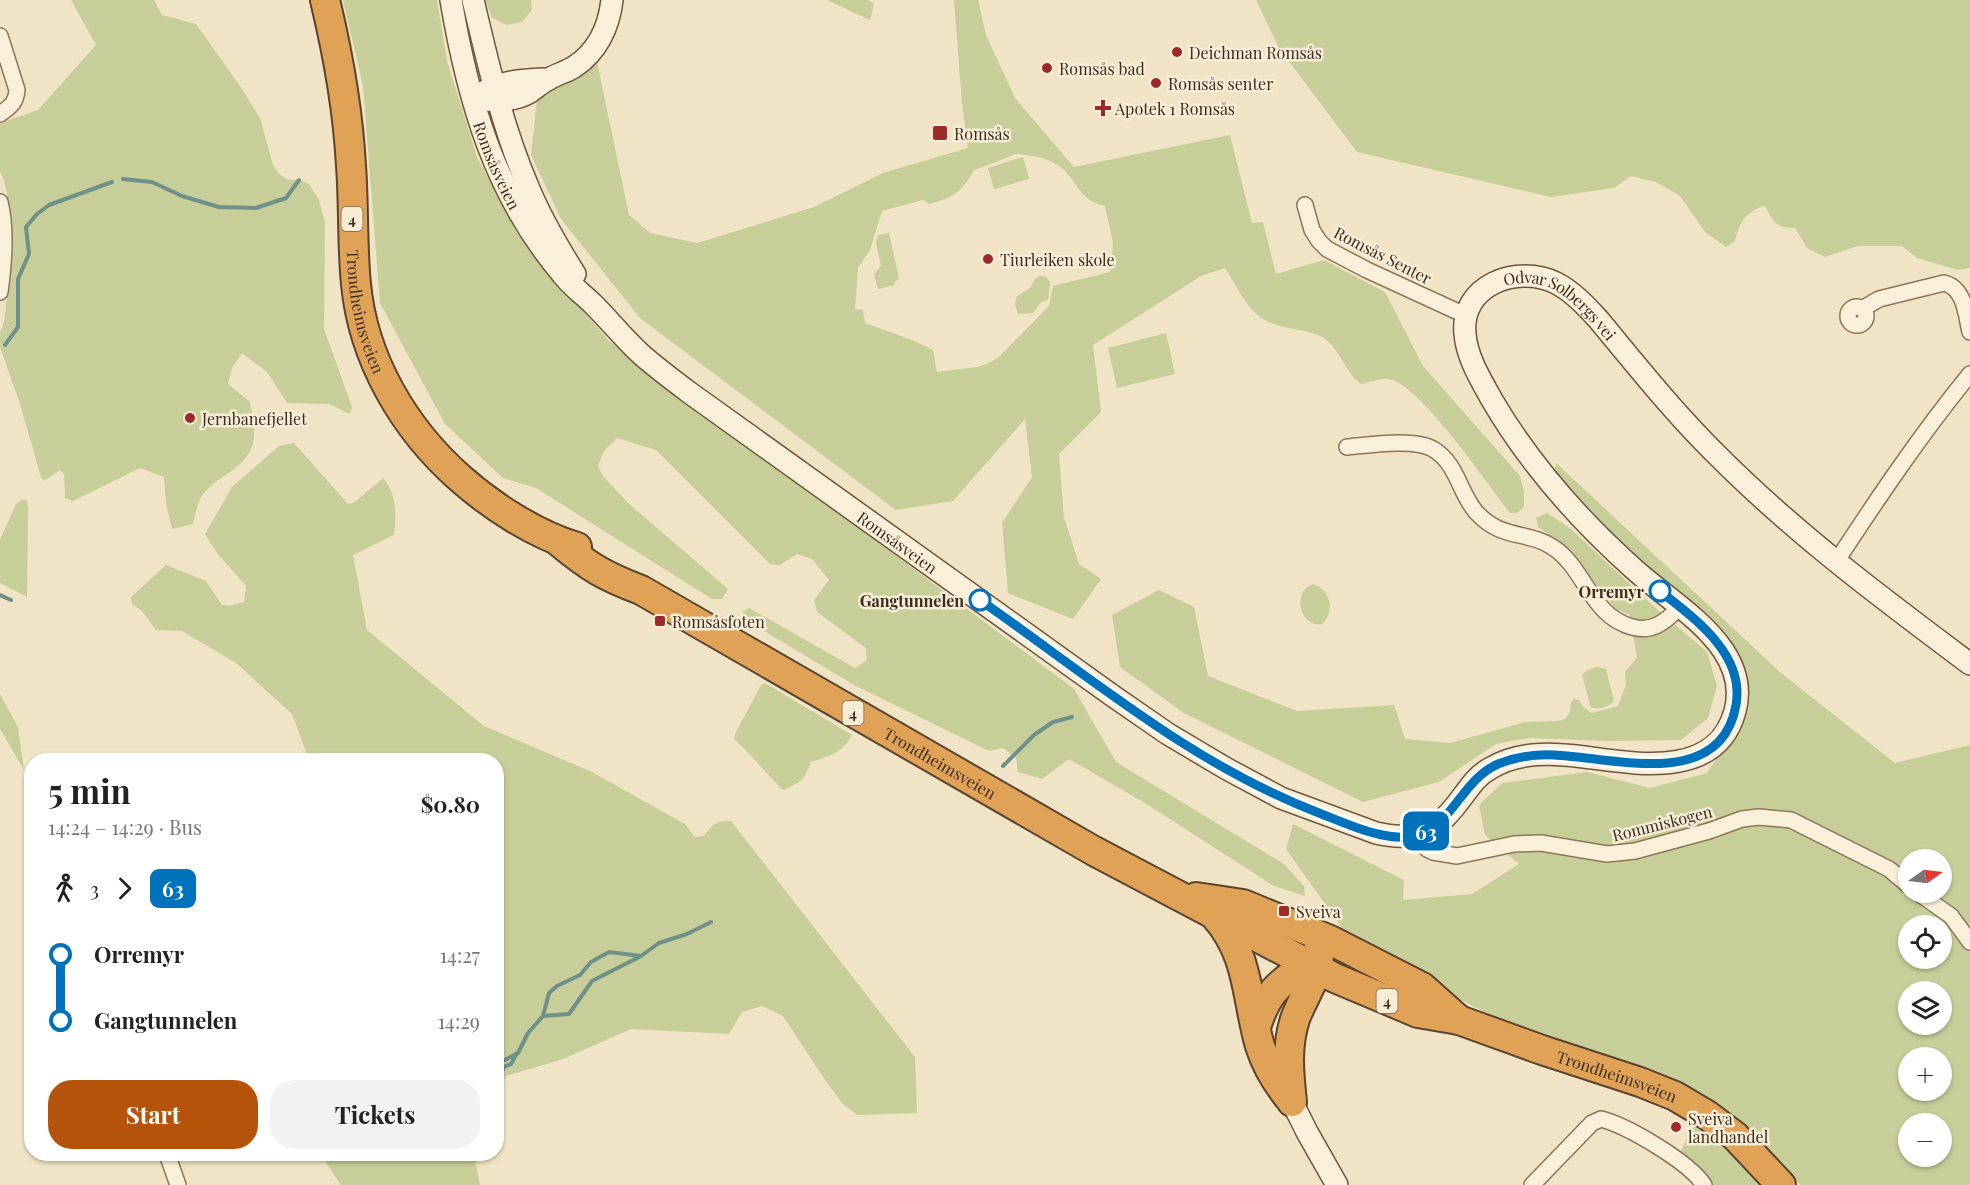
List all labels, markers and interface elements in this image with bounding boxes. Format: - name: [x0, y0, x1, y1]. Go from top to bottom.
- place label: Deichman Romsås: [1189, 42, 1322, 63]
- marker: Deichman Romsås: [1170, 45, 1184, 59]
- place label: Romsås bad: [1059, 58, 1145, 79]
- marker: Romsås bad: [1040, 61, 1054, 75]
- place label: Romsås senter: [1168, 73, 1273, 94]
- marker: Romsås senter: [1149, 76, 1163, 90]
- place label: Apotek 1 Romsås: [1114, 98, 1235, 119]
- marker: Apotek 1 Romsås: [1096, 101, 1110, 115]
- street label: Romsåsveien: [470, 118, 526, 213]
- place label: Romsås: [954, 123, 1010, 144]
- marker: Romsås: [931, 124, 949, 142]
- road number: 4: [342, 207, 362, 231]
- street label: Romsås Senter: [1331, 221, 1435, 289]
- street label: Trondheimsveien: [343, 249, 390, 377]
- place label: Tiurleiken skole: [1000, 249, 1115, 270]
- marker: Tiurleiken skole: [981, 252, 995, 266]
- street label: Odvar Solbergs vei: [1501, 265, 1621, 344]
- place label: Jernbanefjellet: [201, 408, 307, 429]
- marker: Jernbanefjellet: [183, 411, 197, 425]
- street label: Romsåsveien: [853, 506, 942, 578]
- marker: Orremyr: [1649, 580, 1671, 602]
- place label: Orremyr: [1579, 581, 1645, 602]
- marker: Gangtunnelen: [969, 589, 991, 611]
- place label: Gangtunnelen: [860, 590, 964, 611]
- place label: Romsåsfoten: [672, 611, 765, 632]
- marker: Romsåsfoten: [653, 614, 667, 628]
- road number: 4: [842, 701, 864, 725]
- street label: Trondheimsveien: [880, 722, 1001, 803]
- text: 5 min: [48, 768, 131, 812]
- text: $0.80: [421, 789, 480, 819]
- street label: Rommiskogen: [1610, 800, 1715, 846]
- line badge: 63: [1399, 812, 1453, 850]
- text: 14:24 – 14:29 · Bus: [48, 813, 202, 840]
- text: 63: [1415, 817, 1437, 845]
- north arrow: [1898, 849, 1952, 903]
- map controls: [1898, 849, 1952, 1167]
- icon: walk: [48, 872, 81, 905]
- icon: forward: [108, 872, 141, 905]
- text: 63: [162, 874, 184, 902]
- text: 3: [90, 875, 99, 902]
- place label: Sveiva: [1296, 901, 1341, 922]
- marker: Sveiva: [1277, 904, 1291, 918]
- button: locate: [1898, 915, 1952, 969]
- text: Orremyr: [94, 939, 184, 969]
- text: 14:27: [440, 941, 480, 968]
- button: layers: [1898, 981, 1952, 1035]
- road number: 4: [1376, 989, 1398, 1013]
- text: Gangtunnelen: [94, 1005, 237, 1035]
- text: 14:29: [438, 1007, 480, 1034]
- street label: Trondheimsveien: [1554, 1045, 1681, 1106]
- button: +: [1898, 1047, 1952, 1101]
- button: Start: [48, 1080, 258, 1149]
- button: Tickets: [270, 1080, 480, 1149]
- place label: Sveiva landhandel: [1688, 1108, 1769, 1147]
- button: −: [1898, 1113, 1952, 1167]
- marker: Sveiva landhandel: [1669, 1120, 1683, 1134]

